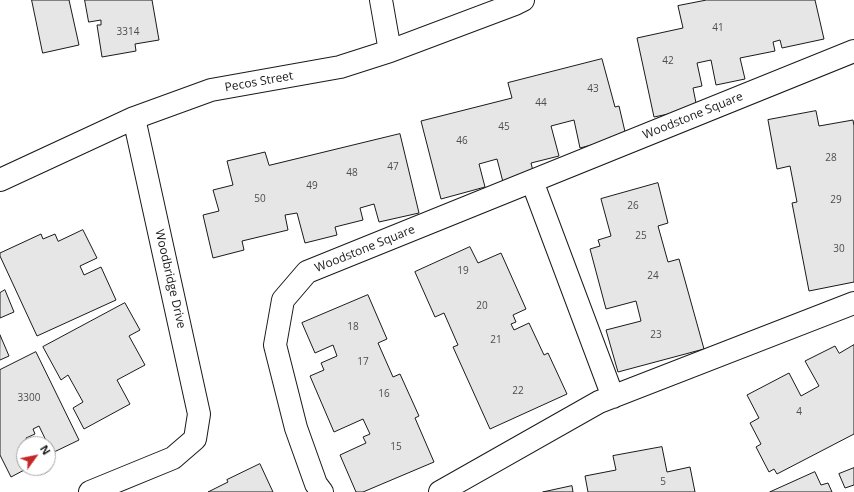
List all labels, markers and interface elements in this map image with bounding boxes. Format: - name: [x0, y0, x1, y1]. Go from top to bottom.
- house number: 41: [712, 22, 724, 34]
- house number: 3314: [117, 26, 139, 38]
- house number: 42: [662, 55, 674, 67]
- street label: Pecos Street: [224, 69, 294, 95]
- house number: 43: [587, 83, 599, 95]
- street label: Woodstone Square: [641, 89, 745, 143]
- house number: 44: [535, 97, 547, 109]
- house number: 45: [498, 121, 510, 133]
- house number: 46: [456, 135, 468, 147]
- house number: 28: [825, 152, 837, 164]
- house number: 47: [387, 161, 399, 173]
- house number: 48: [346, 167, 358, 179]
- house number: 49: [306, 180, 318, 192]
- house number: 50: [254, 193, 266, 205]
- house number: 29: [830, 194, 842, 206]
- house number: 26: [627, 200, 639, 212]
- street label: Woodstone Square: [313, 222, 417, 276]
- street label: Woodbridge Drive: [152, 228, 188, 330]
- house number: 25: [635, 230, 647, 242]
- house number: 30: [833, 243, 845, 255]
- house number: 19: [457, 265, 469, 277]
- house number: 24: [647, 270, 659, 282]
- house number: 20: [476, 300, 488, 312]
- house number: 18: [347, 321, 359, 333]
- house number: 23: [650, 329, 662, 341]
- house number: 21: [490, 334, 502, 346]
- house number: 17: [357, 356, 369, 368]
- house number: 22: [512, 385, 524, 397]
- house number: 16: [378, 388, 390, 400]
- house number: 3300: [18, 392, 40, 404]
- house number: 4: [796, 406, 802, 418]
- north arrow: [16, 436, 56, 476]
- house number: 15: [390, 441, 402, 453]
- text: N: [37, 442, 54, 458]
- house number: 5: [660, 476, 666, 488]

